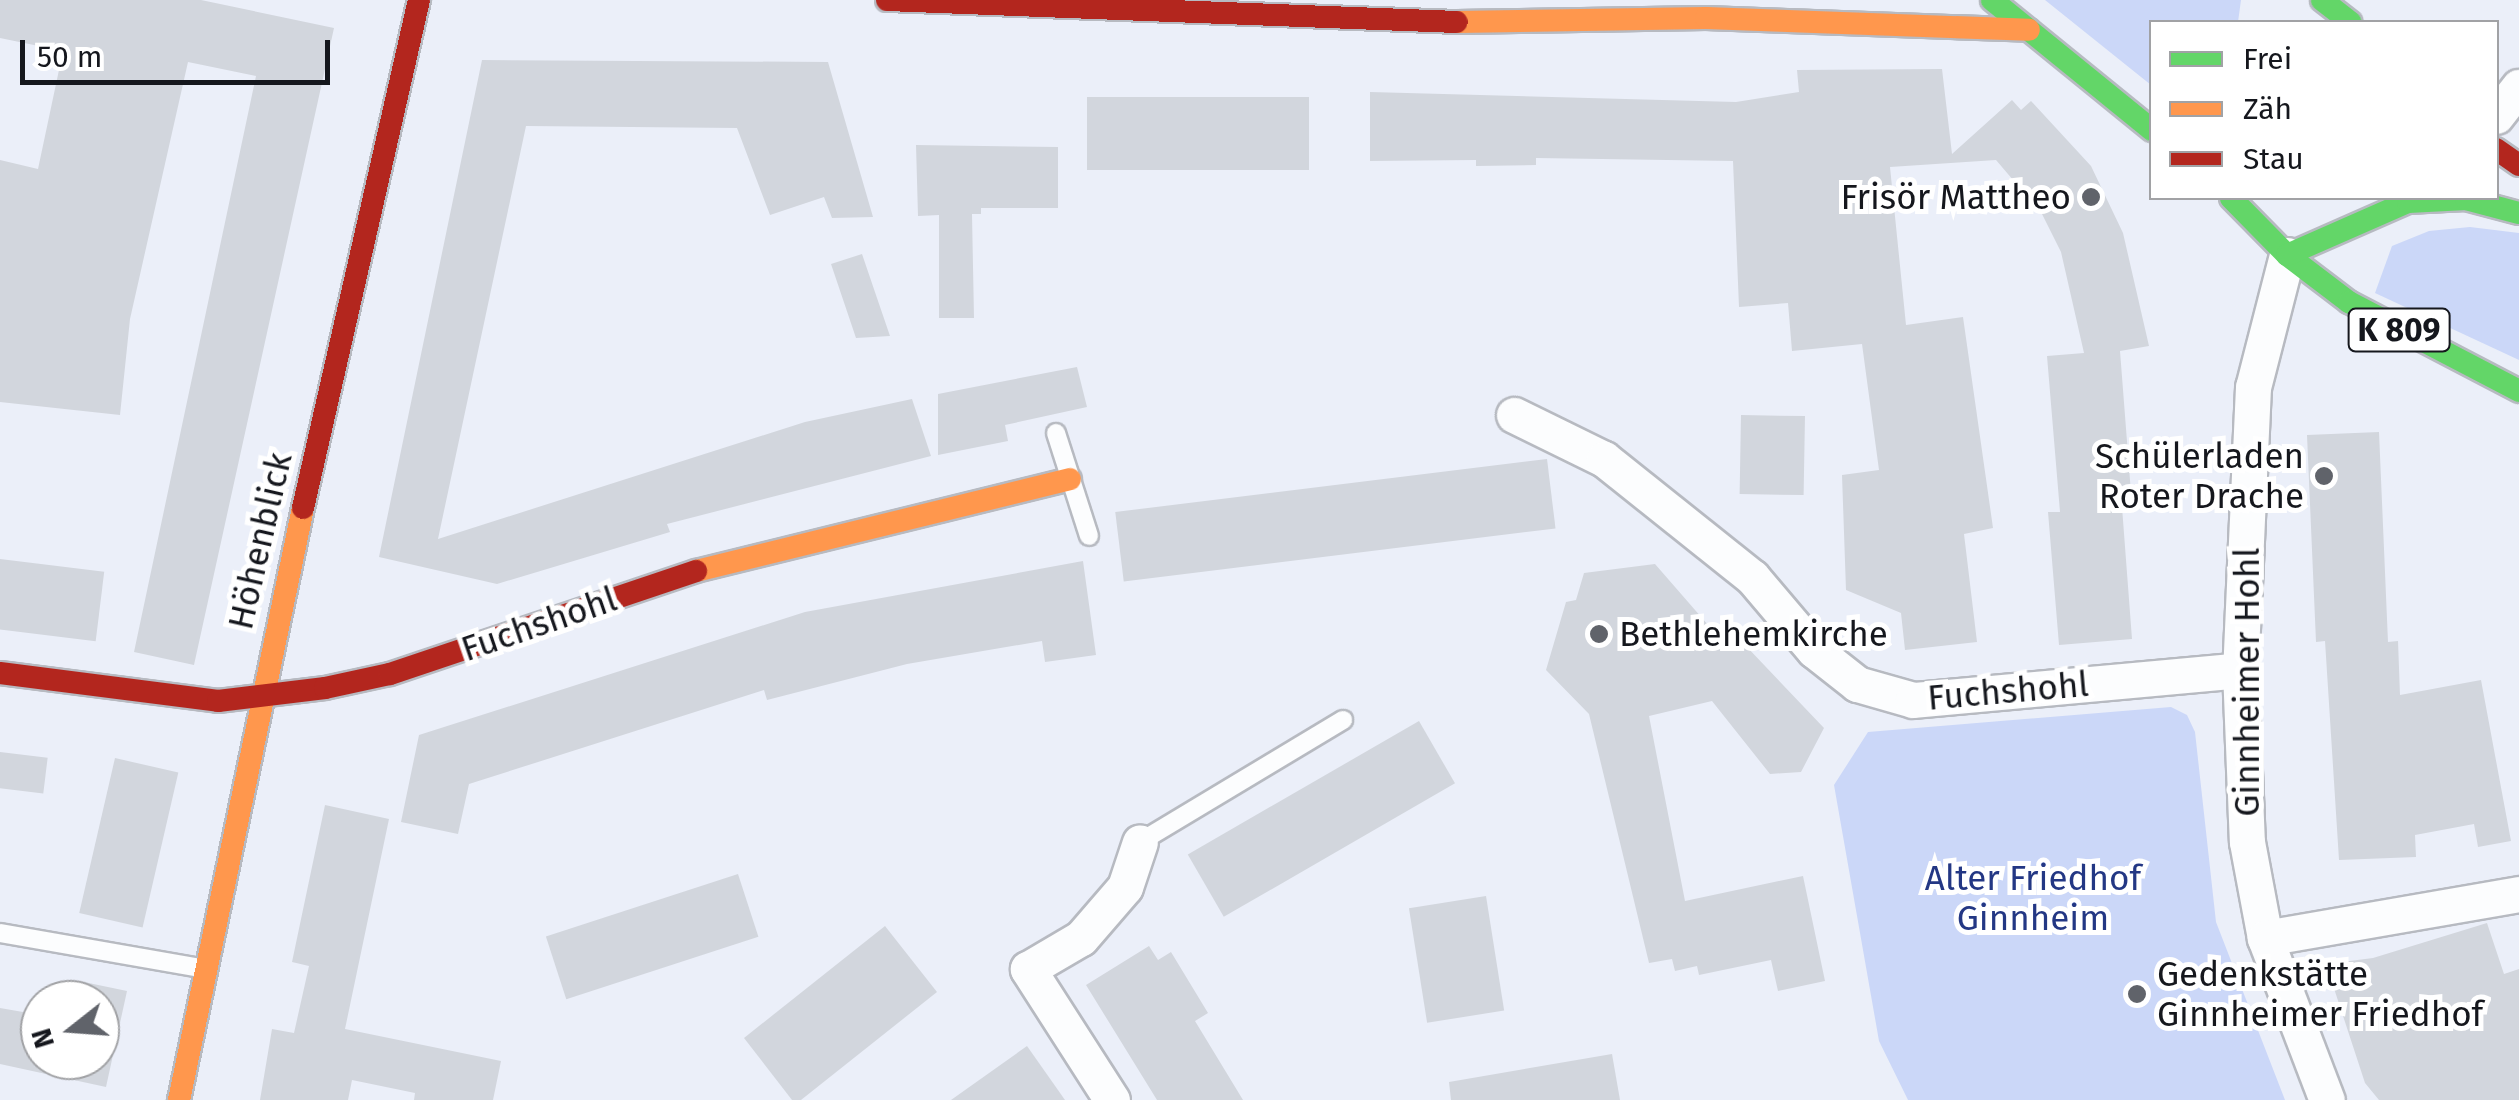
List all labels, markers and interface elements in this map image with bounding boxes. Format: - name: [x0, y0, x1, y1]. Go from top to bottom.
- scale bar: [25, 20, 335, 82]
- legend: [2149, 20, 2499, 200]
- text: 50 m: [37, 39, 102, 75]
- text: Frei: [2243, 41, 2292, 77]
- text: Zäh: [2243, 91, 2292, 127]
- text: Stau: [2243, 141, 2304, 177]
- place label: Frisör Mattheo: [1841, 176, 2071, 218]
- marker: Frisör Mattheo: [2080, 186, 2102, 208]
- road number: K 809: [2346, 303, 2452, 357]
- place label: Schülerladen Roter Drache: [2095, 435, 2304, 517]
- street label: Höhenblick: [219, 449, 301, 633]
- marker: Schülerladen Roter Drache: [2313, 465, 2335, 487]
- street label: Ginnheimer Hohl: [2226, 547, 2268, 817]
- street label: Fuchshohl: [456, 578, 622, 670]
- place label: Bethlehemkirche: [1619, 613, 1888, 655]
- marker: Bethlehemkirche: [1588, 623, 1610, 645]
- street label: Fuchshohl: [1926, 663, 2090, 719]
- park label: Alter Friedhof Ginnheim: [1925, 857, 2141, 939]
- place label: Gedenkstätte Ginnheimer Friedhof: [2157, 953, 2483, 1035]
- north arrow: [20, 980, 120, 1080]
- marker: Gedenkstätte Ginnheimer Friedhof: [2126, 983, 2148, 1005]
- text: N: [24, 1025, 61, 1052]

